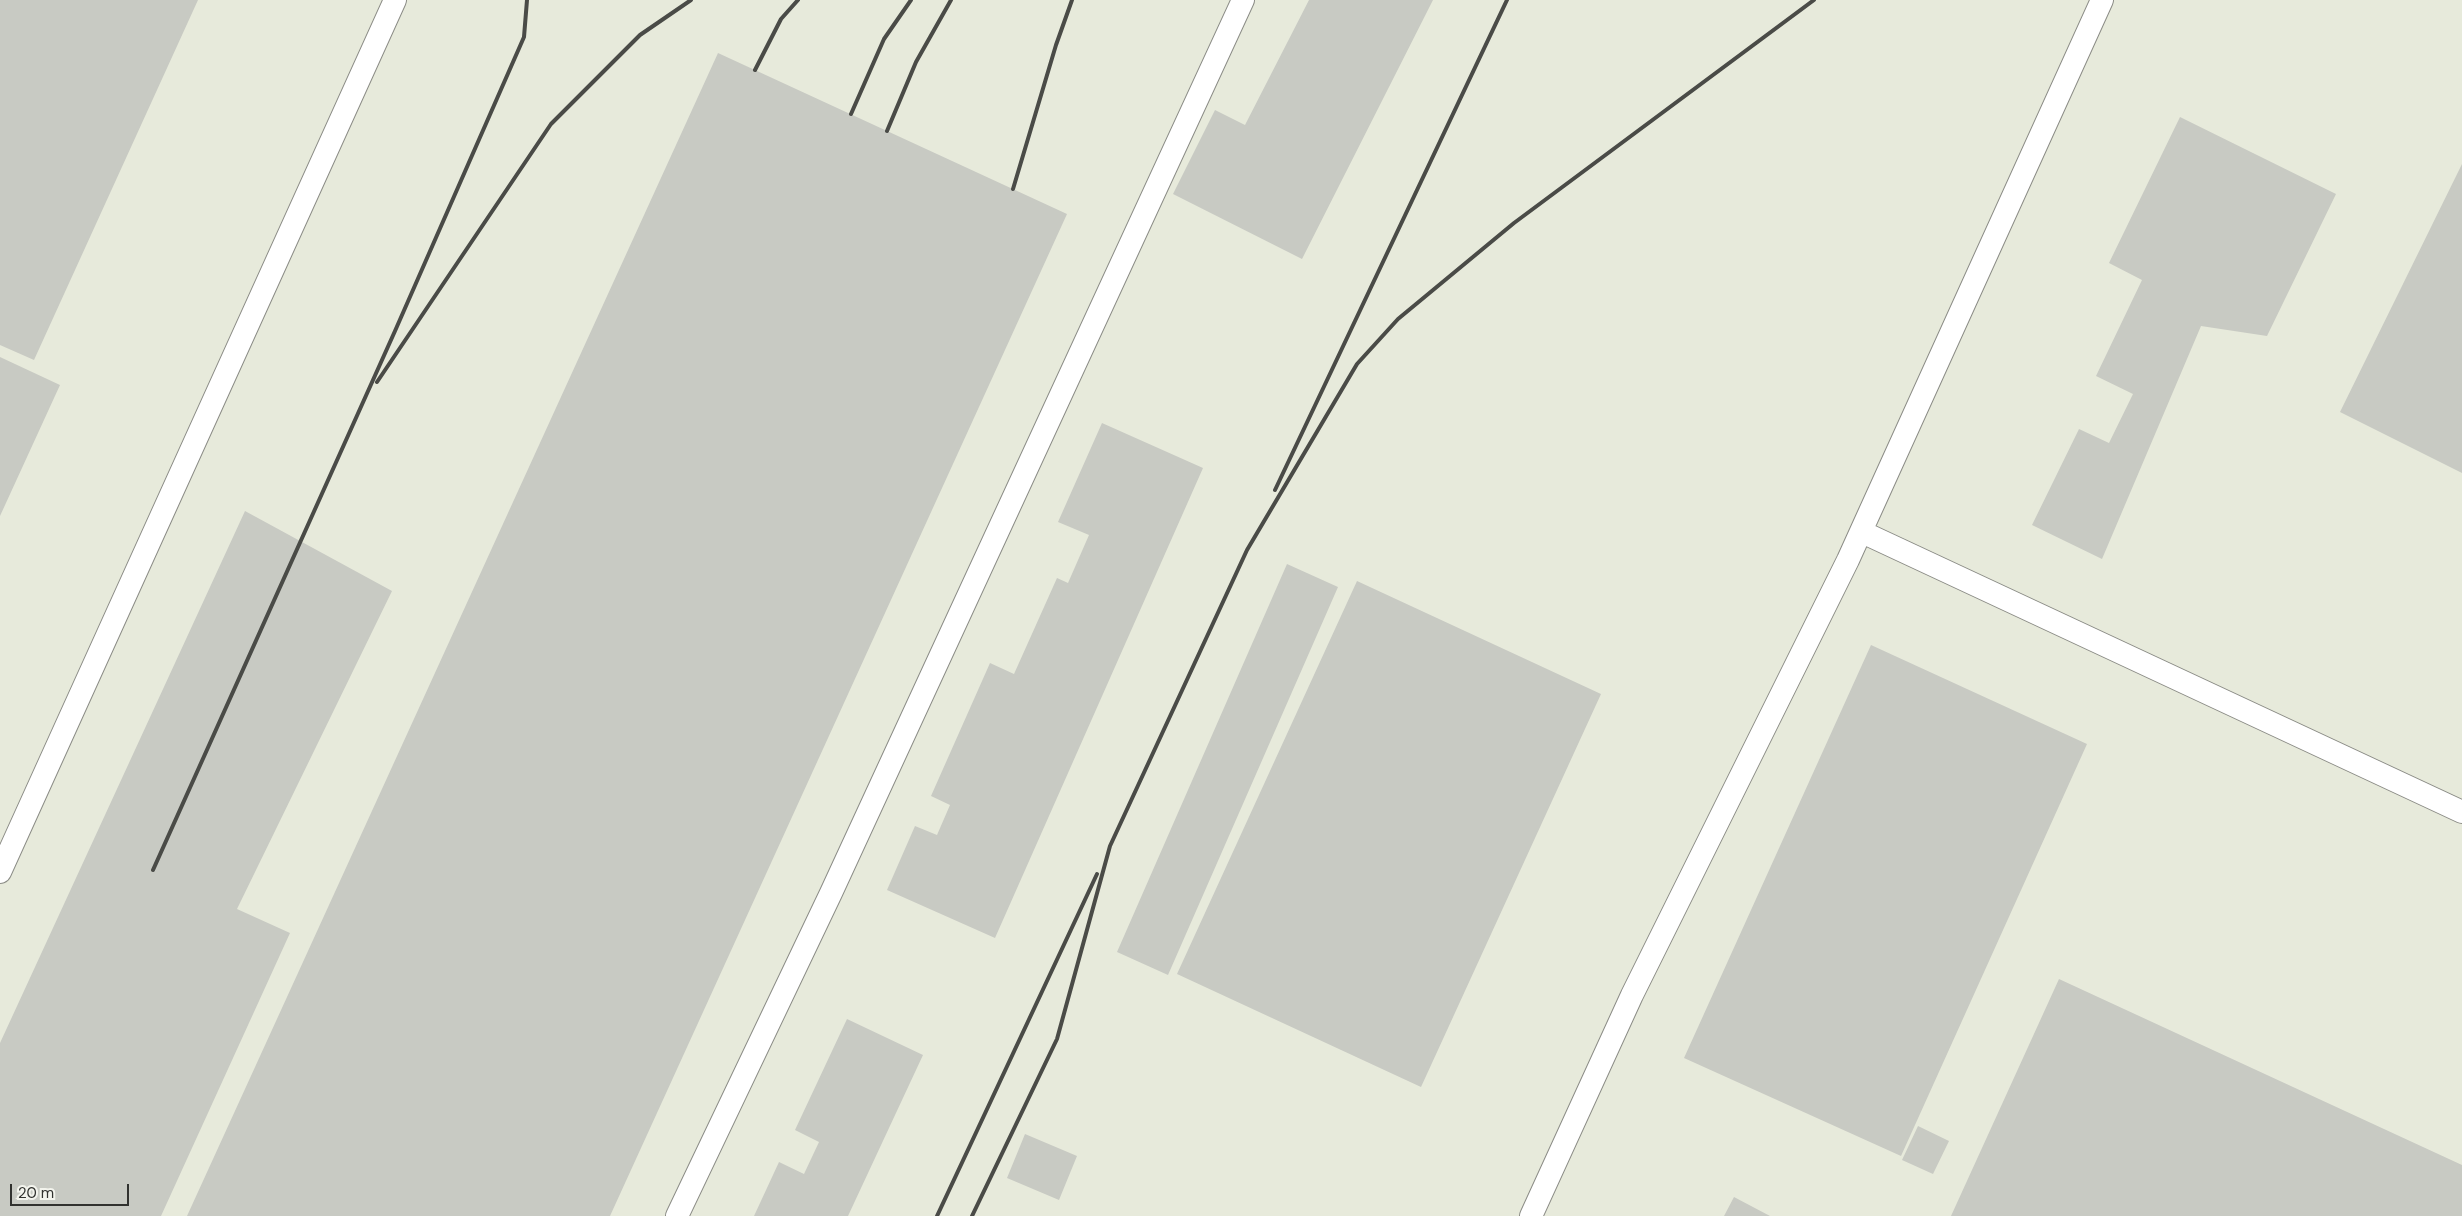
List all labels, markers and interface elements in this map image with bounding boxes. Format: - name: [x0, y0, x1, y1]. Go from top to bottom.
- scale bar: [12, 1174, 131, 1206]
- text: 20 m: [18, 1183, 54, 1203]

